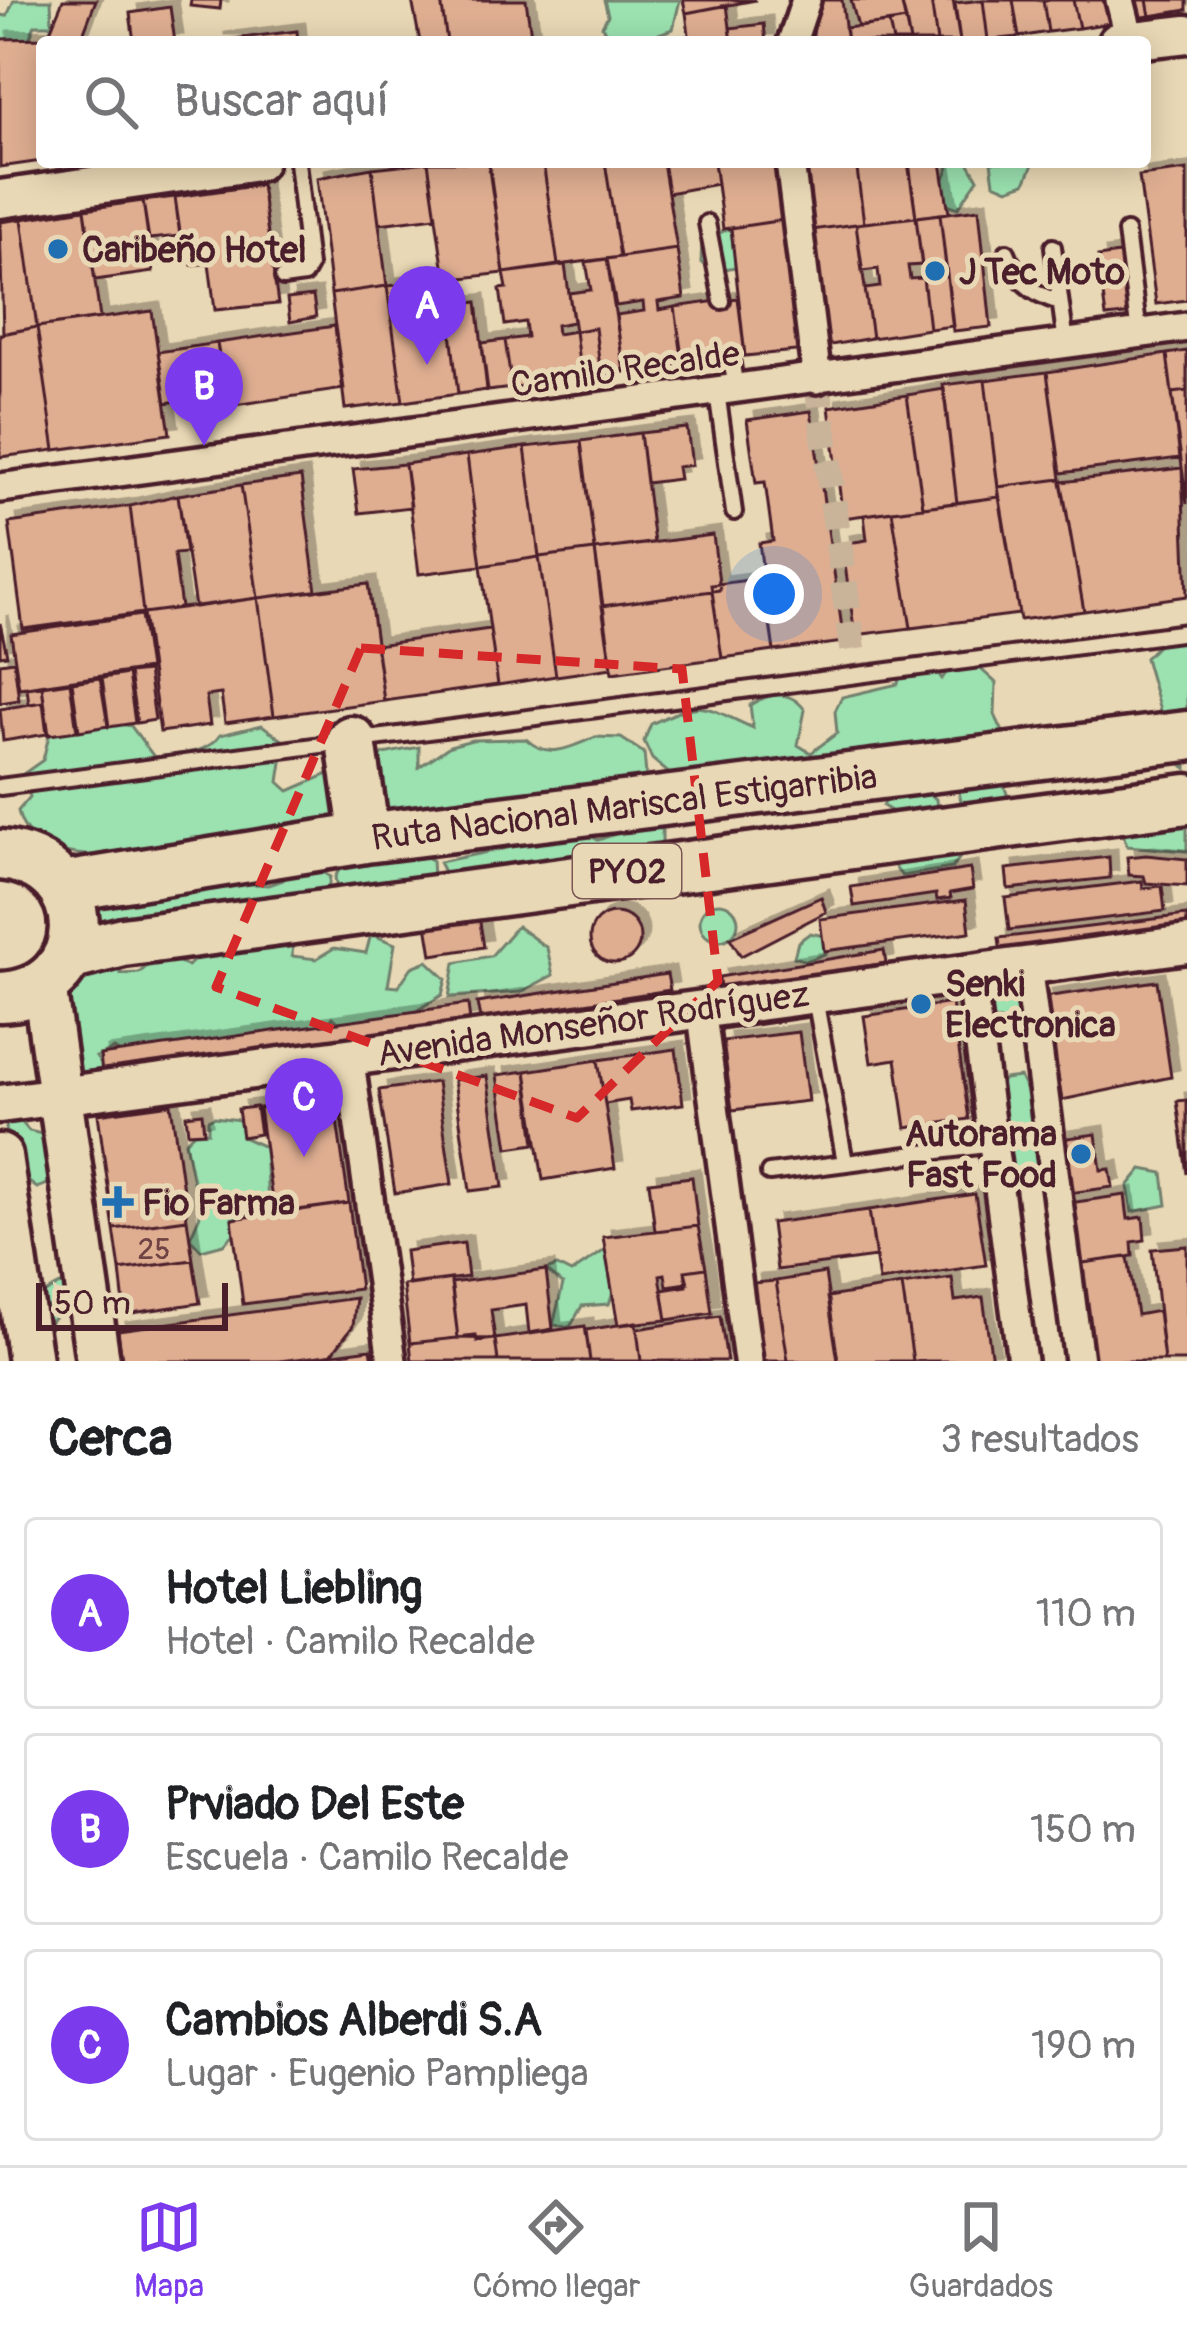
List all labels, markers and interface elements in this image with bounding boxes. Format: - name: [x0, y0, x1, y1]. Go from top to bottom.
- search box: [36, 36, 1151, 168]
- icon: search: [78, 69, 144, 135]
- text: Buscar aquí: [174, 74, 389, 130]
- place label: Caribeño Hotel: [82, 228, 306, 273]
- marker: Caribeño Hotel: [45, 236, 71, 262]
- place label: J Tec Moto: [959, 250, 1125, 295]
- marker: J Tec Moto: [922, 258, 948, 284]
- pin: A: [388, 266, 466, 365]
- street label: Camilo Recalde: [508, 331, 743, 408]
- pin: B: [165, 347, 243, 446]
- your location: [744, 564, 804, 624]
- street label: Ruta Nacional Mariscal Estigarribia: [369, 754, 880, 861]
- road number: PY02: [573, 844, 681, 898]
- place label: Senki Electronica: [945, 962, 1116, 1048]
- street label: Avenida Monseñor Rodríguez: [374, 972, 812, 1077]
- marker: Senki Electronica: [908, 991, 934, 1017]
- pin: C: [265, 1058, 343, 1157]
- place label: Autorama Fast Food: [905, 1112, 1057, 1198]
- marker: Autorama Fast Food: [1068, 1141, 1094, 1167]
- place label: Fio Farma: [142, 1181, 295, 1226]
- marker: Fio Farma: [105, 1189, 131, 1215]
- house number: 25: [137, 1231, 171, 1268]
- scale bar: [36, 1277, 228, 1330]
- text: 50 m: [54, 1283, 131, 1324]
- text: Cerca: [48, 1407, 172, 1471]
- text: 3 resultados: [940, 1415, 1139, 1464]
- text: Hotel Liebling: [165, 1561, 423, 1617]
- text: A: [77, 1589, 103, 1638]
- text: 110 m: [1036, 1589, 1136, 1638]
- text: Hotel · Camilo Recalde: [165, 1617, 535, 1666]
- text: Prviado Del Este: [165, 1777, 464, 1833]
- text: B: [79, 1805, 101, 1854]
- text: 150 m: [1030, 1805, 1136, 1854]
- text: Escuela · Camilo Recalde: [165, 1833, 569, 1882]
- text: Cambios Alberdi S.A: [165, 1993, 542, 2049]
- text: C: [78, 2021, 102, 2070]
- text: 190 m: [1031, 2021, 1136, 2070]
- text: Lugar · Eugenio Pampliega: [165, 2049, 589, 2098]
- tab: Mapa: [134, 2194, 204, 2307]
- tab: Cómo llegar: [472, 2194, 640, 2307]
- tab: Guardados: [909, 2194, 1053, 2307]

